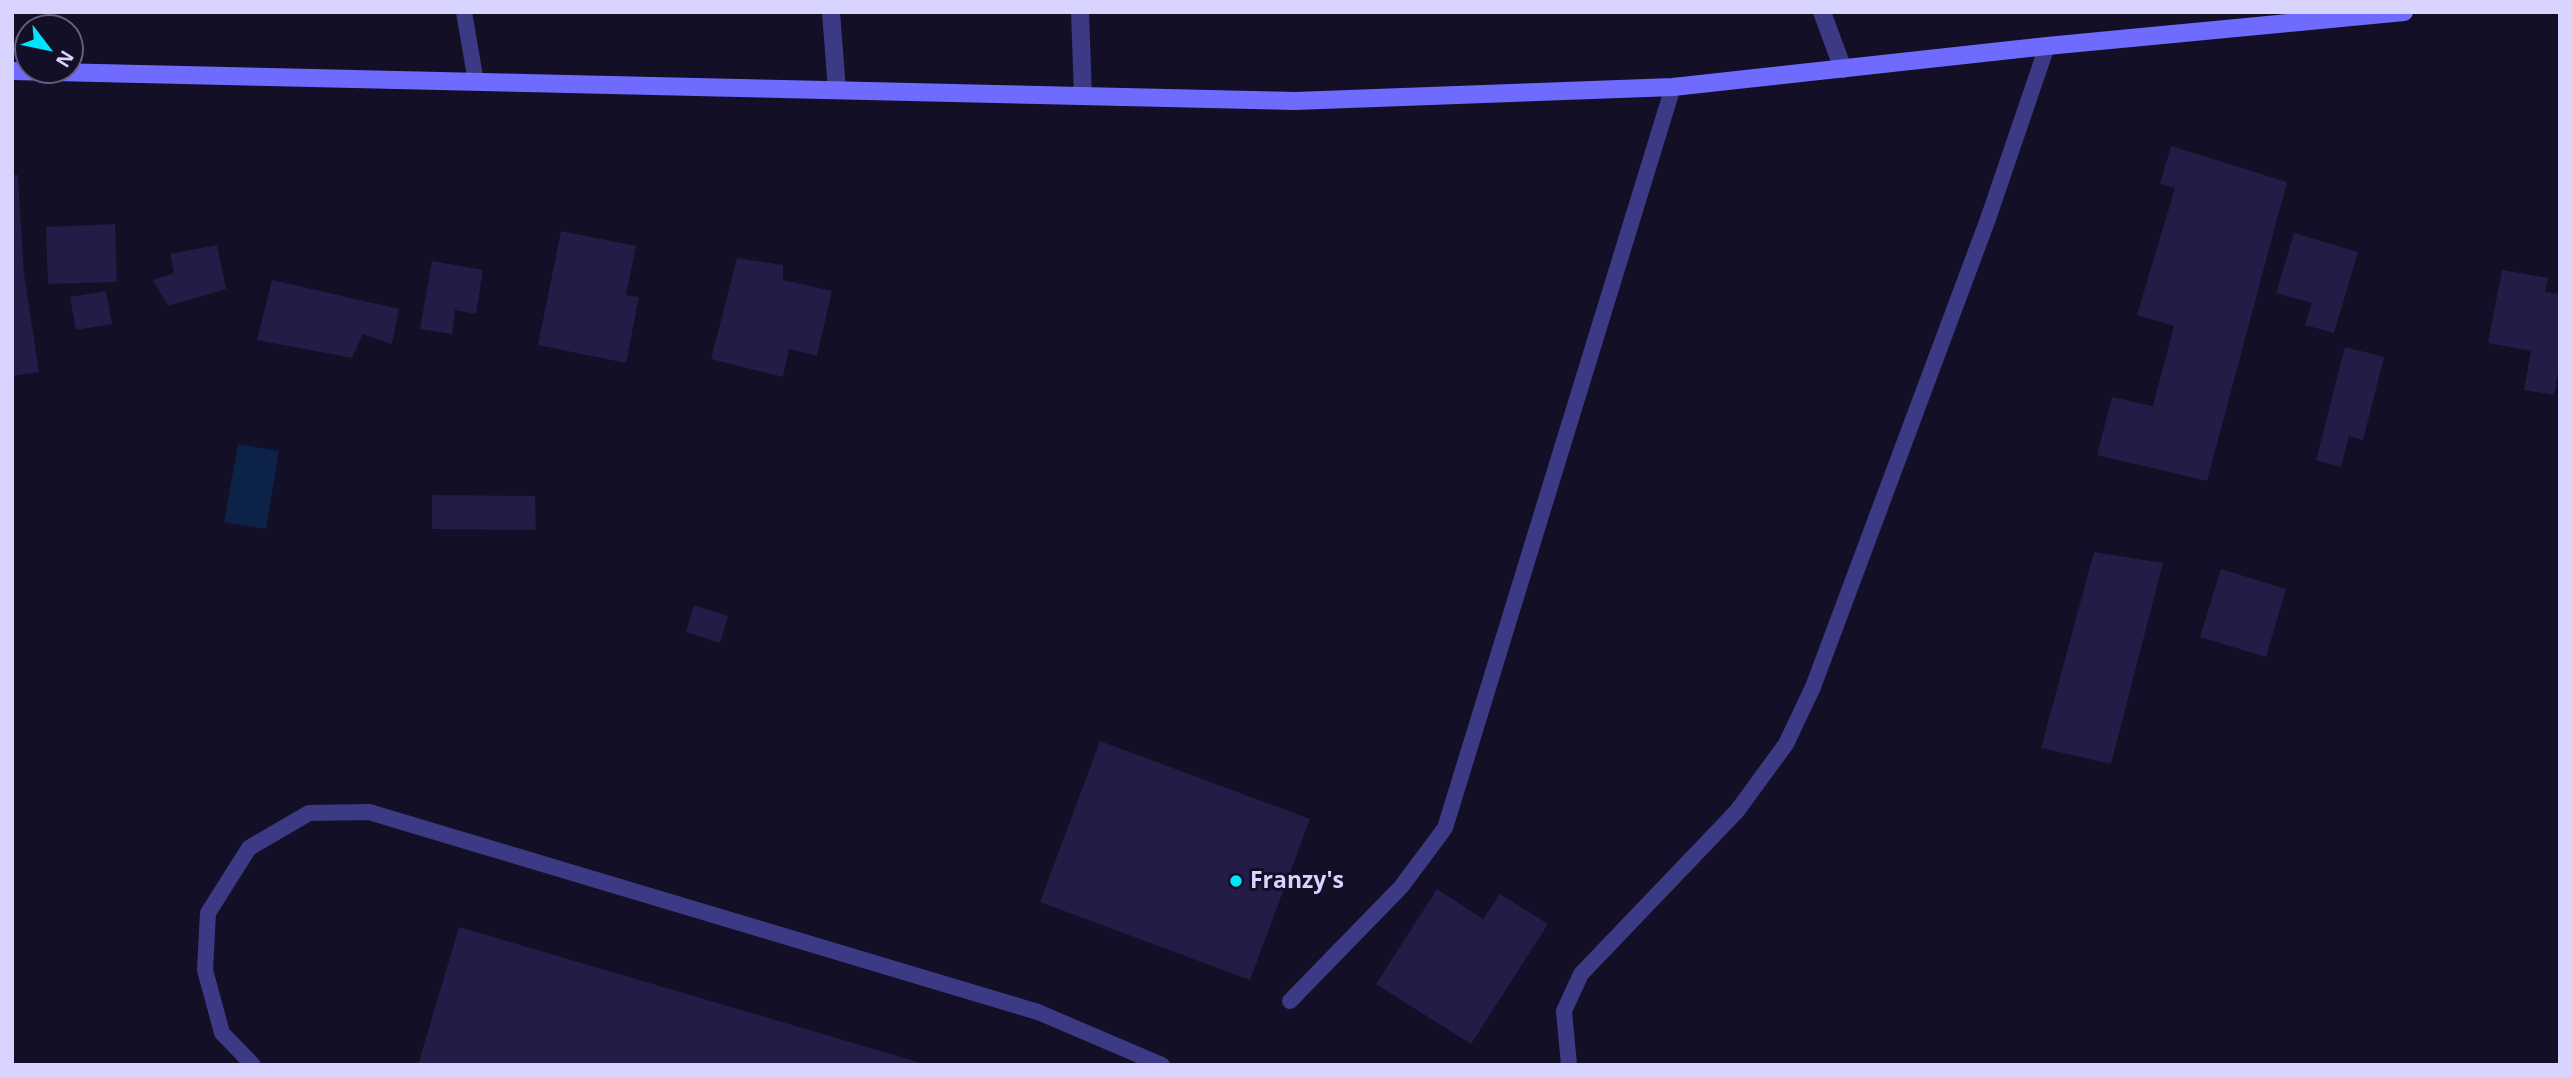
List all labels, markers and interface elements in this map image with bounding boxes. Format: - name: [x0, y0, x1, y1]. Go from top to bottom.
- north arrow: [14, 14, 84, 84]
- text: N: [50, 46, 80, 73]
- place label: Franzy's: [1250, 867, 1344, 895]
- marker: Franzy's: [1228, 873, 1244, 889]

